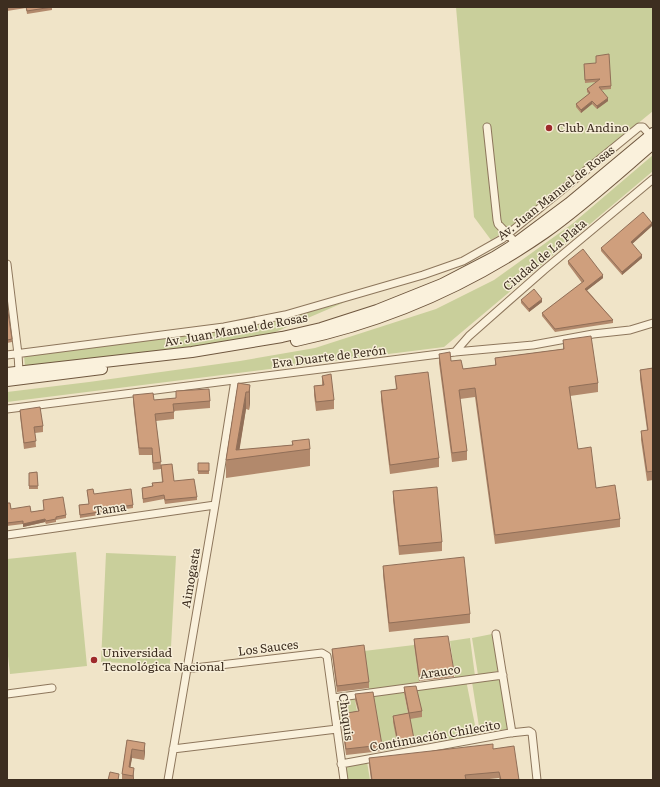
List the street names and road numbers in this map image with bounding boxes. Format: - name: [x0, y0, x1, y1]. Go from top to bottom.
- street label: Av. Juan Manuel de Rosas: [493, 140, 618, 244]
- street label: Ciudad de La Plata: [499, 213, 591, 295]
- street label: Av. Juan Manuel de Rosas: [163, 307, 309, 350]
- street label: Eva Duarte de Perón: [271, 340, 387, 372]
- street label: Tama: [93, 497, 128, 519]
- street label: Aimogasta: [176, 546, 204, 609]
- street label: Los Sauces: [237, 634, 300, 660]
- street label: Arauco: [418, 659, 461, 683]
- street label: Chuquis: [335, 692, 359, 742]
- street label: Continuación Chilecito: [368, 715, 502, 755]

